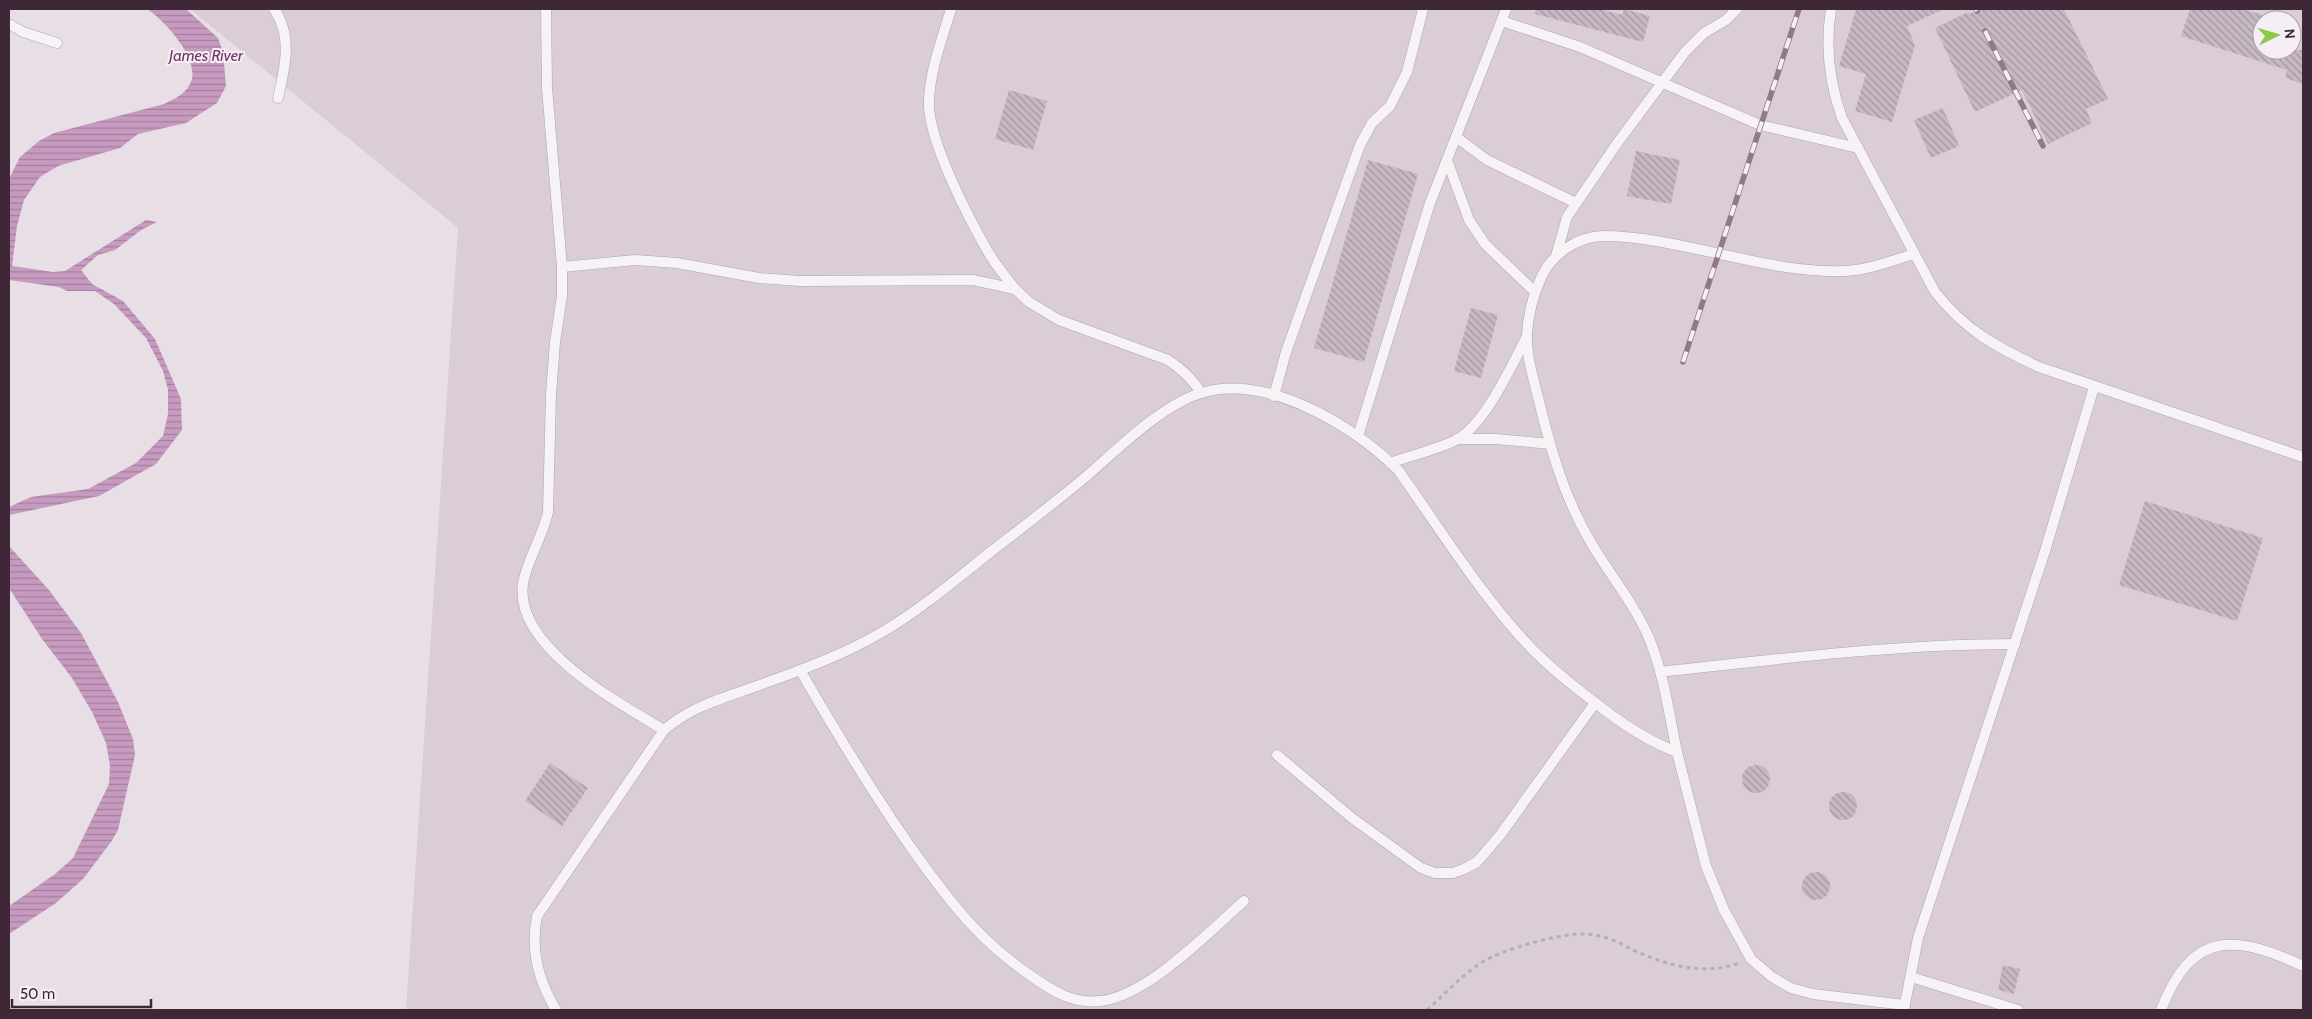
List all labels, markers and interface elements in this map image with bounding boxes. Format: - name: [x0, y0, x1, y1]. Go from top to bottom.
- north arrow: [2252, 10, 2302, 60]
- text: N: [2281, 28, 2299, 40]
- water label: James River: [167, 46, 244, 65]
- scale bar: [12, 976, 151, 1008]
- text: 50 m: [20, 985, 55, 1003]

